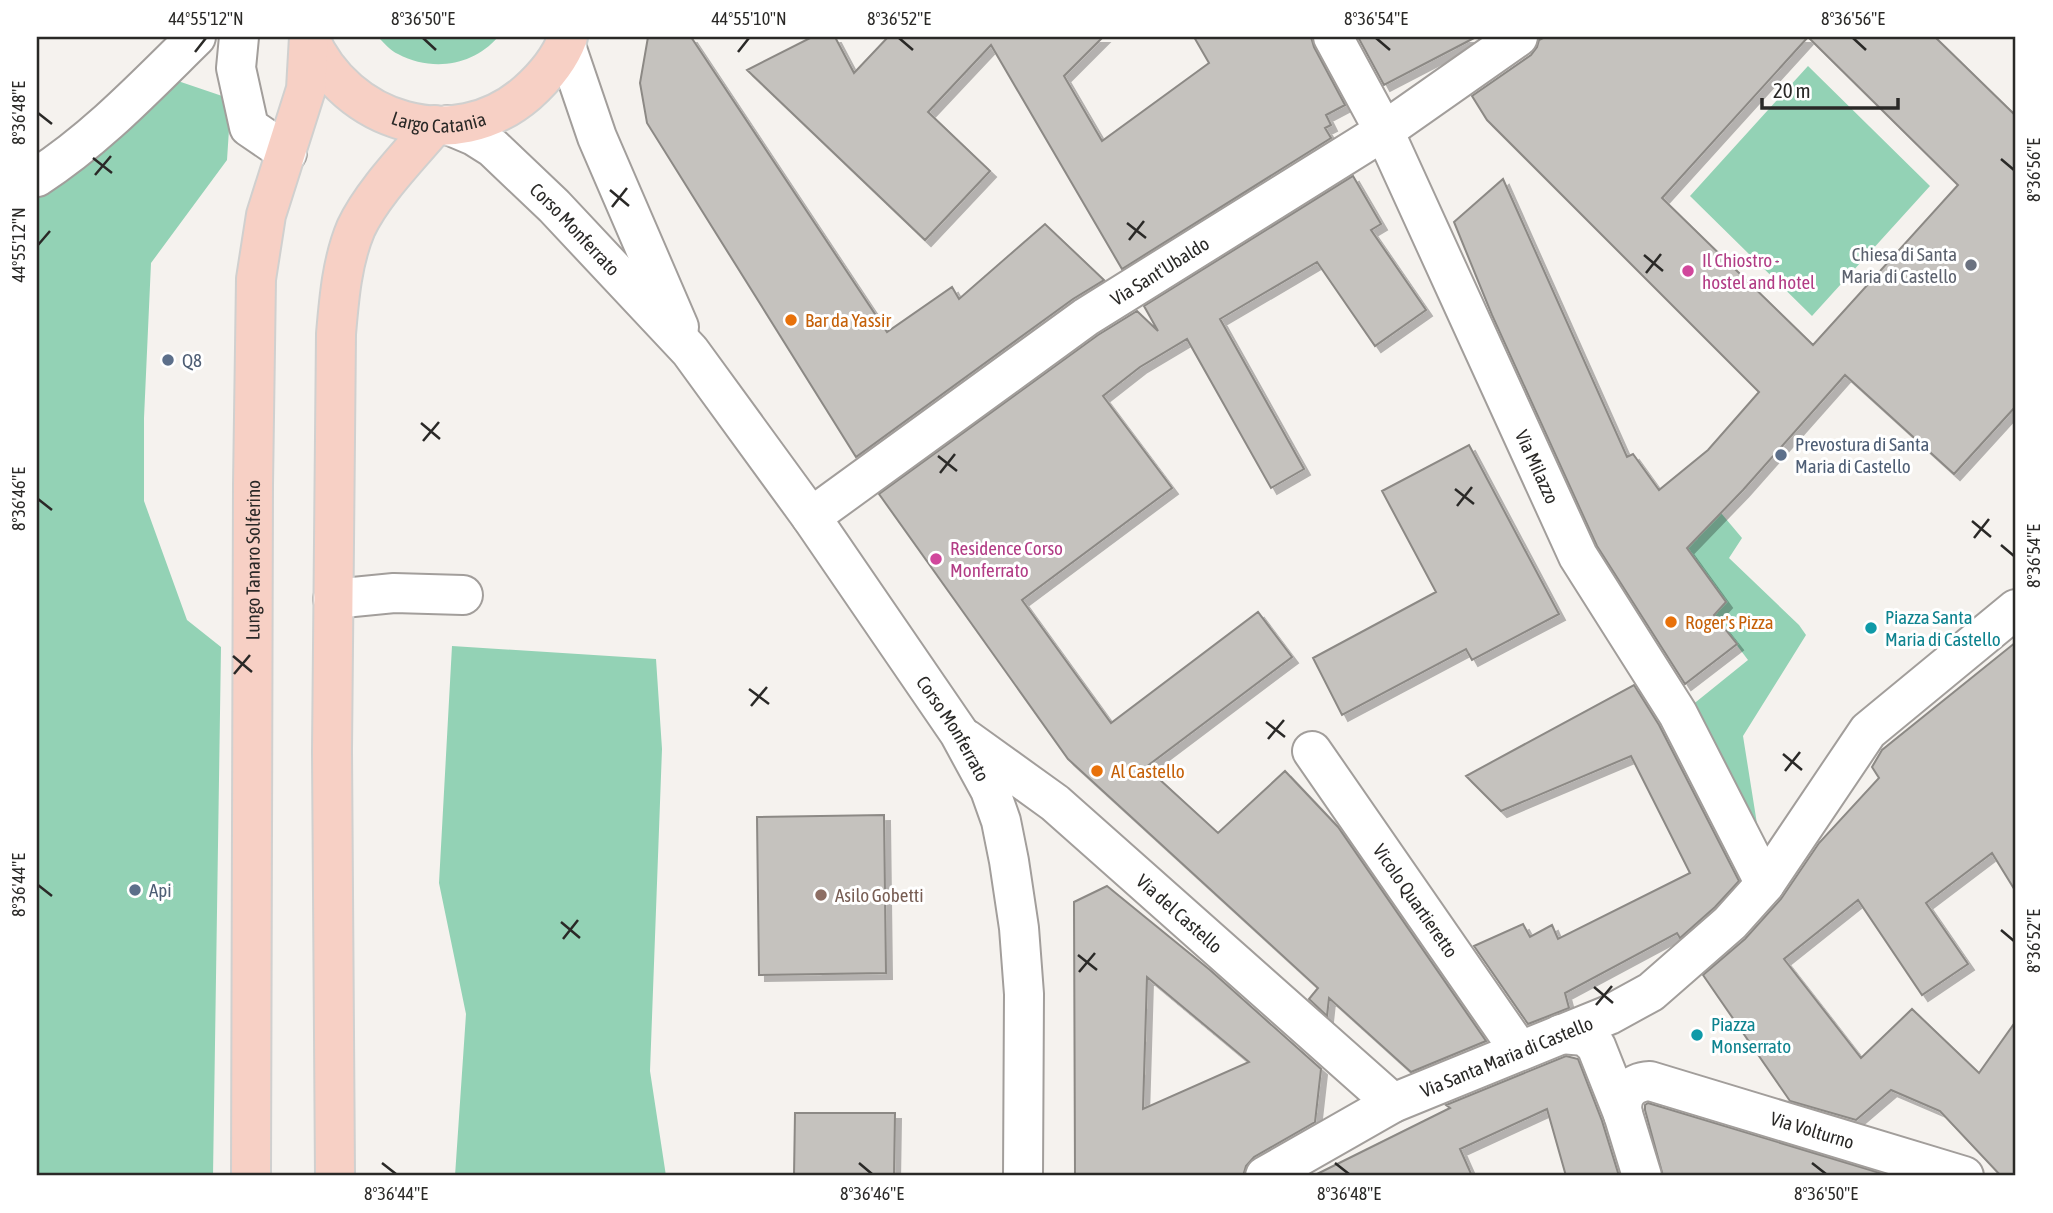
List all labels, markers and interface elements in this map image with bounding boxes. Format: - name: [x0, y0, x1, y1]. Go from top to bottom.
- text: 44°55'12"N: [168, 8, 244, 29]
- text: 8°36'50"E: [391, 8, 455, 29]
- text: 44°55'10"N: [711, 8, 787, 29]
- text: 8°36'52"E: [867, 8, 931, 29]
- text: 8°36'54"E: [1344, 8, 1408, 29]
- text: 8°36'56"E: [1821, 8, 1885, 29]
- scale bar: [1762, 66, 1899, 110]
- text: 20 m: [1773, 78, 1811, 102]
- text: 8°36'48"E: [8, 81, 29, 145]
- street label: Largo Catania: [389, 107, 489, 137]
- text: 8°36'56"E: [2023, 138, 2044, 202]
- street label: Corso Monferrato: [525, 178, 624, 280]
- text: 44°55'12"N: [8, 207, 29, 283]
- street label: Via Sant'Ubaldo: [1107, 232, 1213, 310]
- place label: Chiesa di Santa Maria di Castello: [1841, 243, 1957, 287]
- place label: Il Chiostro - hostel and hotel: [1702, 249, 1815, 293]
- marker: Chiesa di Santa Maria di Castello: [1963, 257, 1979, 273]
- marker: Il Chiostro - hostel and hotel: [1680, 263, 1696, 279]
- place label: Bar da Yassir: [805, 309, 891, 331]
- marker: Bar da Yassir: [783, 312, 799, 328]
- place label: Q8: [182, 349, 202, 371]
- marker: Q8: [160, 352, 176, 368]
- street label: Via Milazzo: [1511, 426, 1564, 507]
- place label: Prevostura di Santa Maria di Castello: [1795, 433, 1929, 477]
- marker: Prevostura di Santa Maria di Castello: [1773, 447, 1789, 463]
- text: 8°36'46"E: [8, 467, 29, 531]
- street label: Lungo Tanaro Solferino: [242, 480, 264, 640]
- text: 8°36'54"E: [2023, 524, 2044, 588]
- place label: Residence Corso Monferrato: [950, 537, 1063, 581]
- marker: Residence Corso Monferrato: [928, 551, 944, 567]
- place label: Piazza Santa Maria di Castello: [1885, 606, 2001, 650]
- place label: Roger's Pizza: [1685, 611, 1774, 633]
- marker: Roger's Pizza: [1663, 614, 1679, 630]
- marker: Piazza Santa Maria di Castello: [1863, 620, 1879, 636]
- street label: Corso Monferrato: [912, 672, 994, 785]
- place label: Al Castello: [1111, 760, 1185, 782]
- marker: Al Castello: [1089, 763, 1105, 779]
- street label: Vicolo Quartieretto: [1369, 840, 1463, 962]
- text: 8°36'44"E: [8, 853, 29, 917]
- street label: Via del Castello: [1132, 870, 1227, 957]
- place label: Api: [149, 879, 172, 901]
- marker: Api: [127, 882, 143, 898]
- place label: Asilo Gobetti: [835, 884, 924, 906]
- marker: Asilo Gobetti: [813, 887, 829, 903]
- text: 8°36'52"E: [2023, 909, 2044, 973]
- street label: Via Santa Maria di Castello: [1417, 1012, 1596, 1102]
- place label: Piazza Monserrato: [1711, 1013, 1791, 1057]
- marker: Piazza Monserrato: [1689, 1027, 1705, 1043]
- street label: Via Volturno: [1768, 1107, 1857, 1153]
- text: 8°36'44"E: [364, 1183, 428, 1204]
- text: 8°36'46"E: [840, 1183, 904, 1204]
- text: 8°36'48"E: [1317, 1183, 1381, 1204]
- text: 8°36'50"E: [1794, 1183, 1858, 1204]

